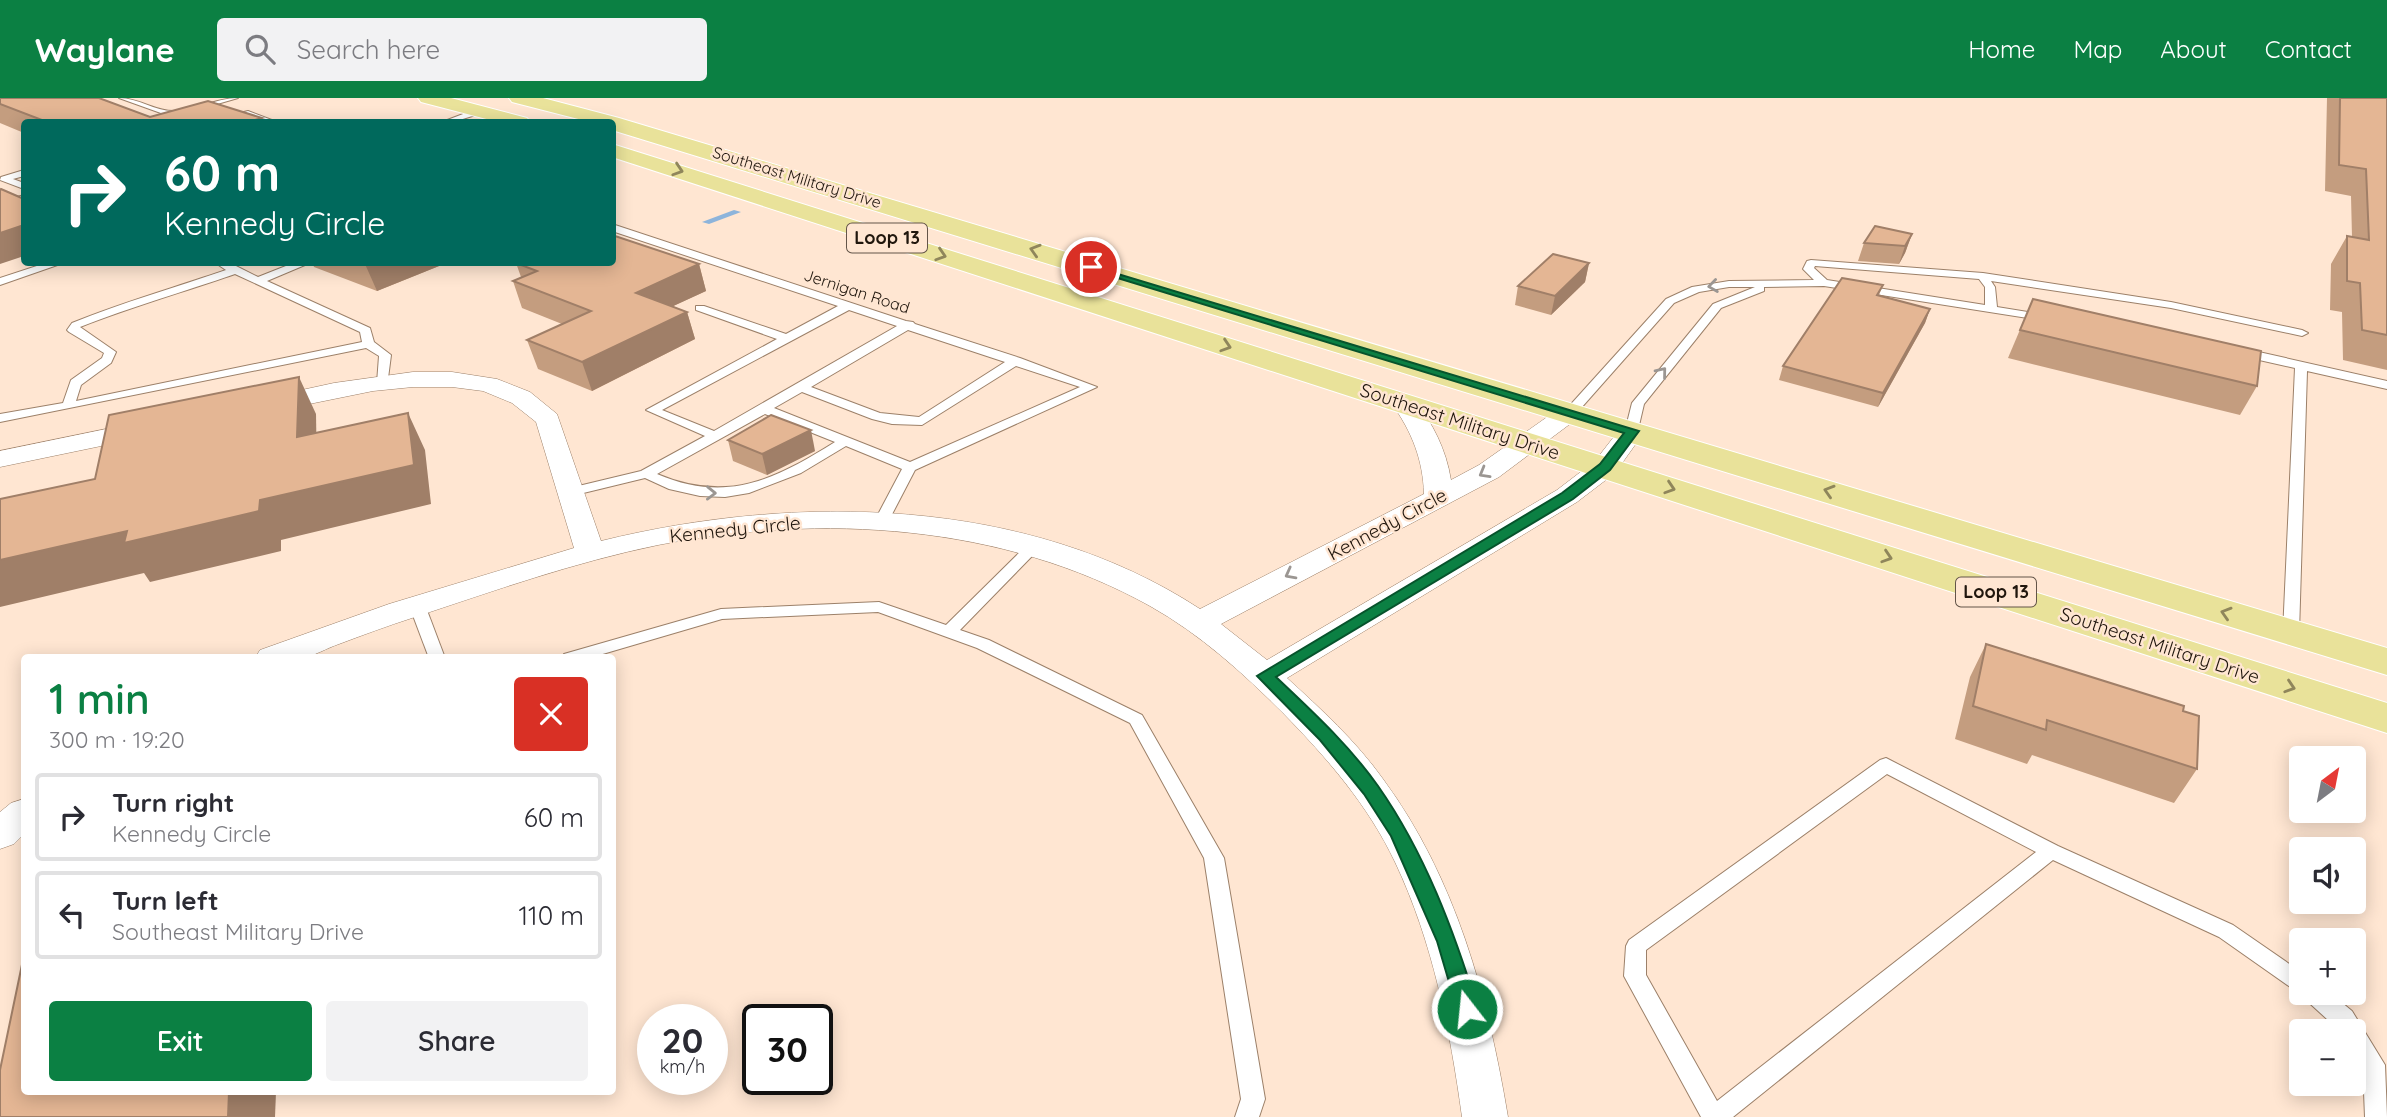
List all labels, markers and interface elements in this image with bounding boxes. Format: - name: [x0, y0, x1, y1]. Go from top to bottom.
- search box: [217, 18, 707, 81]
- text: Waylane: [35, 29, 175, 70]
- icon: search: [241, 30, 279, 68]
- text: Search here: [297, 33, 440, 66]
- text: Home: [1968, 34, 2035, 64]
- text: Map: [2073, 34, 2122, 64]
- text: About: [2160, 34, 2227, 64]
- text: Contact: [2265, 34, 2352, 64]
- text: 60 m: [164, 142, 280, 203]
- street label: Southeast Military Drive: [710, 142, 884, 212]
- icon: right: [49, 147, 140, 238]
- one-way arrow: [671, 162, 683, 177]
- text: Kennedy Circle: [164, 203, 385, 243]
- road number: Loop 13: [847, 223, 927, 252]
- pin: [1061, 237, 1121, 297]
- one-way arrow: [1029, 243, 1041, 258]
- one-way arrow: [934, 247, 947, 261]
- icon: arrive: [1072, 248, 1110, 286]
- street label: Jernigan Road: [802, 265, 912, 317]
- one-way arrow: [1707, 278, 1718, 293]
- one-way arrow: [1219, 338, 1231, 353]
- one-way arrow: [1654, 368, 1667, 380]
- street label: Southeast Military Drive: [1357, 377, 1563, 465]
- one-way arrow: [1478, 465, 1491, 478]
- one-way arrow: [1664, 479, 1676, 494]
- street label: Kennedy Circle: [1323, 483, 1451, 565]
- one-way arrow: [706, 485, 717, 500]
- one-way arrow: [1823, 485, 1835, 499]
- street label: Kennedy Circle: [668, 510, 802, 548]
- one-way arrow: [1880, 549, 1892, 563]
- one-way arrow: [1285, 566, 1298, 580]
- road number: Loop 13: [1956, 578, 2036, 606]
- street label: Southeast Military Drive: [2057, 601, 2263, 689]
- one-way arrow: [2220, 606, 2232, 621]
- text: 1 min: [49, 672, 150, 725]
- button: close: [514, 677, 588, 751]
- one-way arrow: [2284, 678, 2296, 693]
- text: 300 m · 19:20: [49, 725, 185, 754]
- north arrow: [2289, 746, 2366, 822]
- map controls: [2289, 746, 2366, 1096]
- text: Turn right: [112, 786, 234, 819]
- icon: right: [53, 798, 91, 836]
- text: 60 m: [524, 801, 584, 834]
- text: Kennedy Circle: [112, 819, 271, 848]
- button: sound: [2289, 837, 2366, 914]
- text: Turn left: [112, 884, 219, 917]
- icon: left: [53, 896, 91, 934]
- text: 110 m: [518, 899, 584, 932]
- text: Southeast Military Drive: [112, 917, 364, 946]
- button: +: [2289, 928, 2366, 1005]
- position arrow: [1430, 972, 1504, 1046]
- button: Exit: [49, 1001, 312, 1081]
- button: Share: [326, 1001, 588, 1081]
- speed limit sign: 30: [742, 1004, 833, 1095]
- text: 20: [662, 1018, 703, 1062]
- button: −: [2289, 1019, 2366, 1096]
- text: km/h: [660, 1055, 705, 1078]

